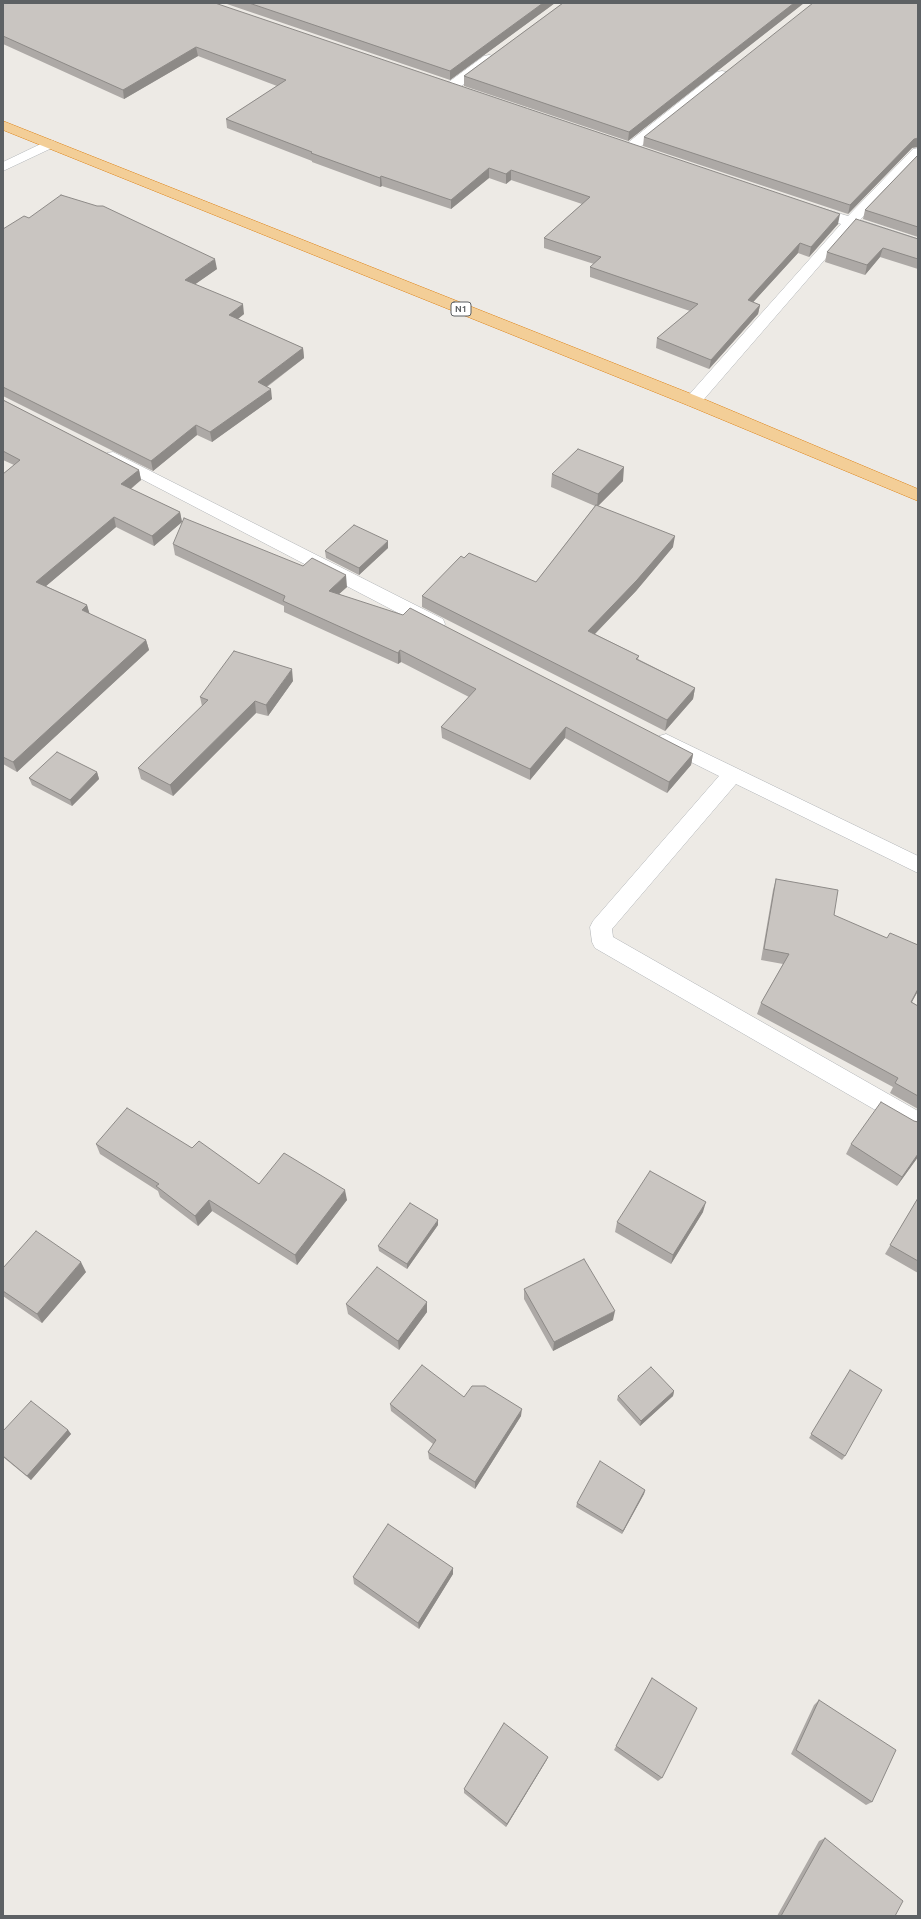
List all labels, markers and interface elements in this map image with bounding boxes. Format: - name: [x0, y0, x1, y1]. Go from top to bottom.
- road number: N1: [451, 302, 471, 316]

